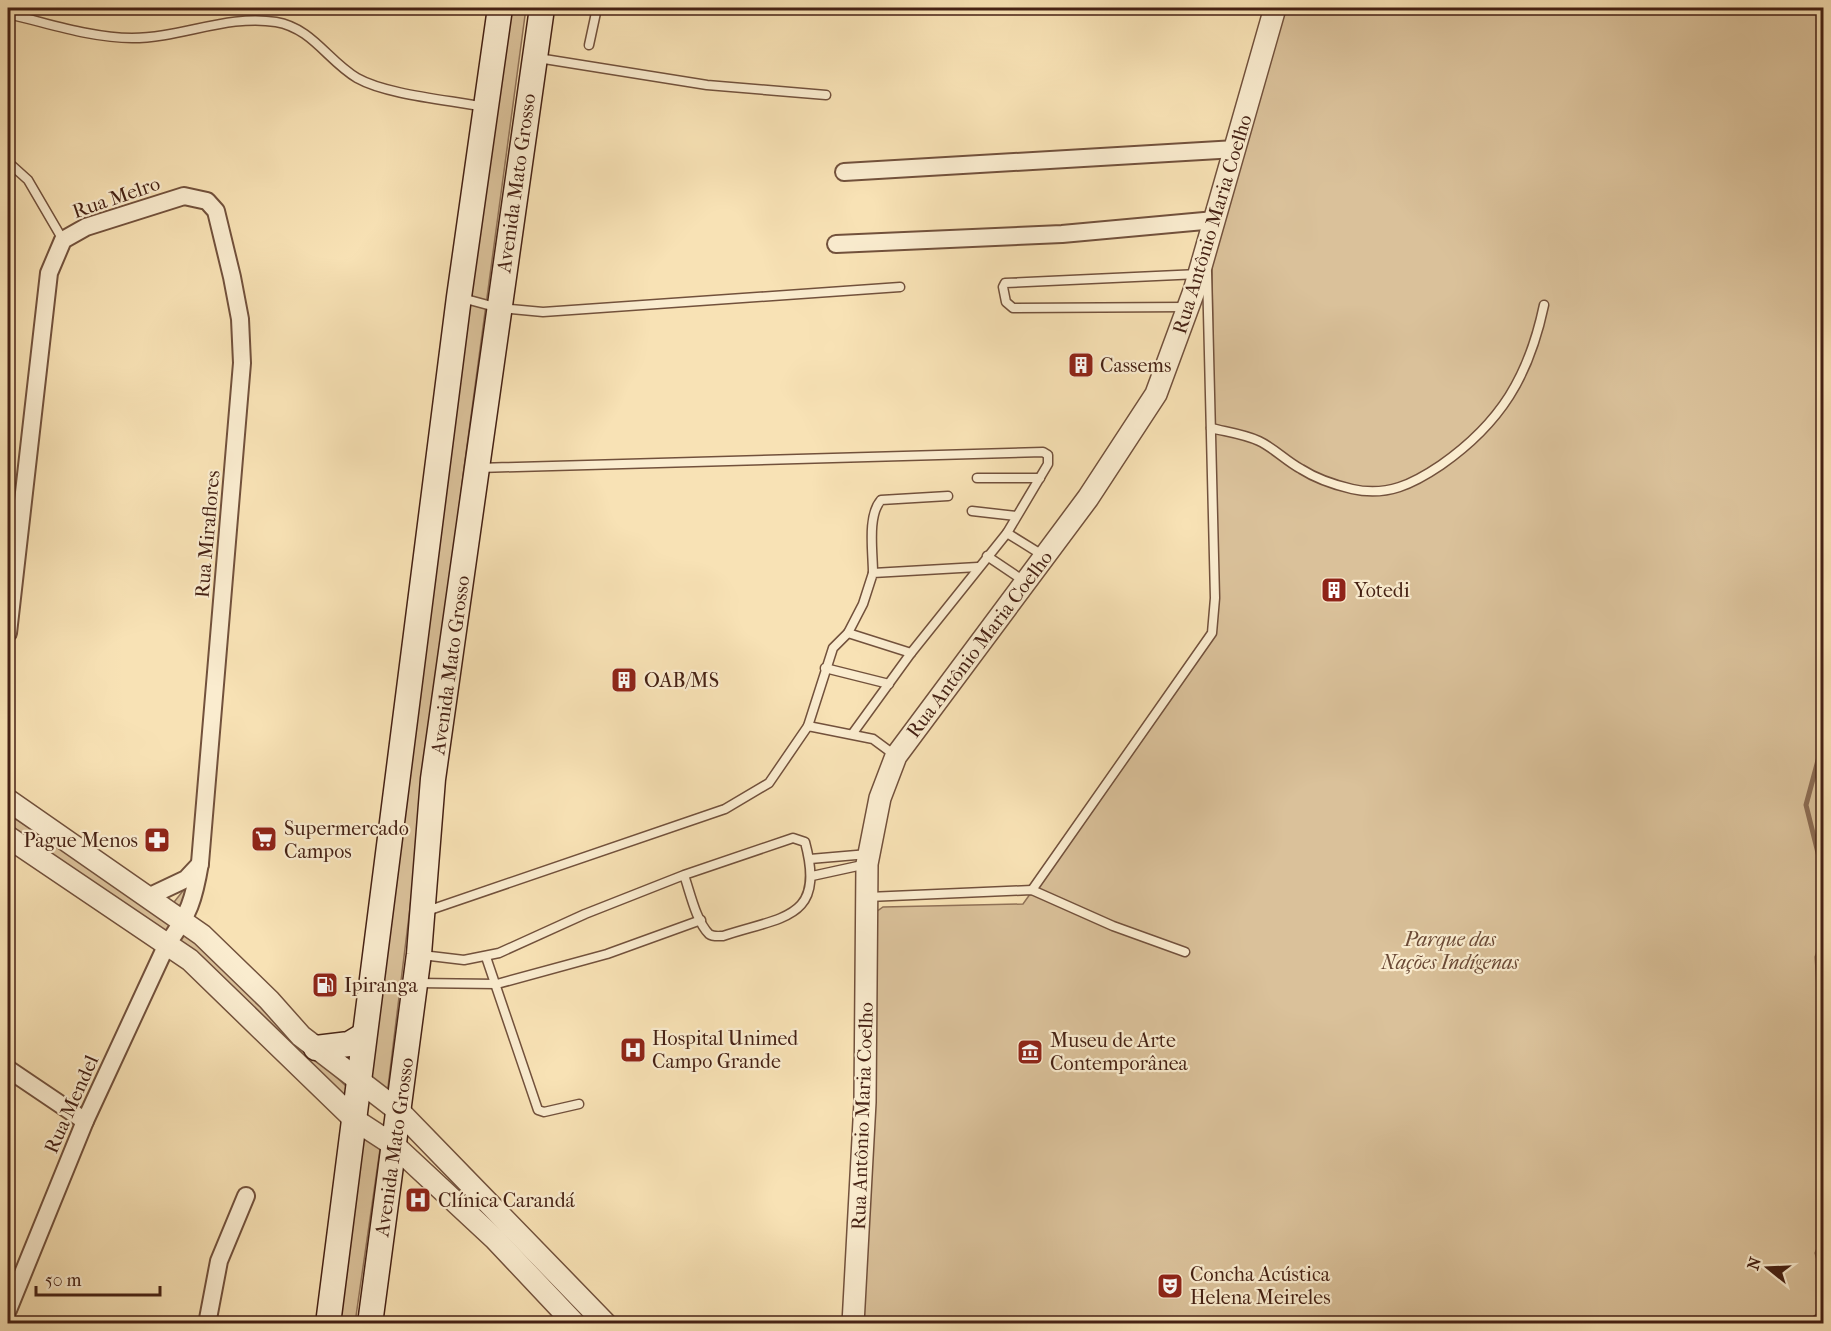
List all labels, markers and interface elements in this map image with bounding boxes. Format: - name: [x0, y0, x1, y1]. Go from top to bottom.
- street label: Avenida Mato Grosso: [492, 92, 540, 275]
- street label: Rua Antônio Maria Coelho: [1168, 112, 1257, 337]
- street label: Rua Melro: [69, 172, 163, 223]
- building icon: Cassems: [1066, 350, 1096, 380]
- place label: Cassems: [1100, 354, 1171, 377]
- street label: Rua Miraflores: [190, 469, 225, 599]
- street label: Rua Antônio Maria Coelho: [902, 546, 1057, 742]
- street label: Avenida Mato Grosso: [426, 574, 474, 757]
- building icon: Yotedi: [1319, 575, 1349, 605]
- place label: Yotedi: [1353, 579, 1410, 602]
- building icon: OAB/MS: [609, 665, 639, 695]
- place label: OAB/MS: [644, 669, 719, 692]
- place label: Supermercado Campos: [284, 817, 409, 863]
- supermarket icon: Supermercado Campos: [249, 824, 279, 854]
- pharmacy icon: Pague Menos: [142, 825, 172, 855]
- place label: Pague Menos: [23, 829, 138, 852]
- park label: Parque das Nações Indígenas: [1380, 928, 1520, 974]
- fuel station icon: Ipiranga: [310, 970, 340, 1000]
- place label: Ipiranga: [344, 974, 418, 997]
- street label: Rua Antônio Maria Coelho: [847, 1002, 878, 1230]
- place label: Hospital Unimed Campo Grande: [652, 1027, 799, 1073]
- place label: Museu de Arte Contemporânea: [1050, 1029, 1189, 1075]
- hospital icon: Hospital Unimed Campo Grande: [618, 1035, 648, 1065]
- museum icon: Museu de Arte Contemporânea: [1015, 1037, 1045, 1067]
- street label: Rua Mendel: [40, 1051, 103, 1157]
- street label: Avenida Mato Grosso: [370, 1056, 418, 1239]
- hospital icon: Clínica Carandá: [403, 1185, 433, 1215]
- place label: Clínica Carandá: [438, 1189, 576, 1212]
- north arrow: [1738, 1238, 1798, 1298]
- text: N: [1743, 1254, 1765, 1272]
- scale bar: [36, 1259, 160, 1297]
- place label: Concha Acústica Helena Meireles: [1190, 1263, 1331, 1309]
- text: 50 m: [45, 1270, 82, 1291]
- theatre icon: Concha Acústica Helena Meireles: [1155, 1271, 1185, 1301]

